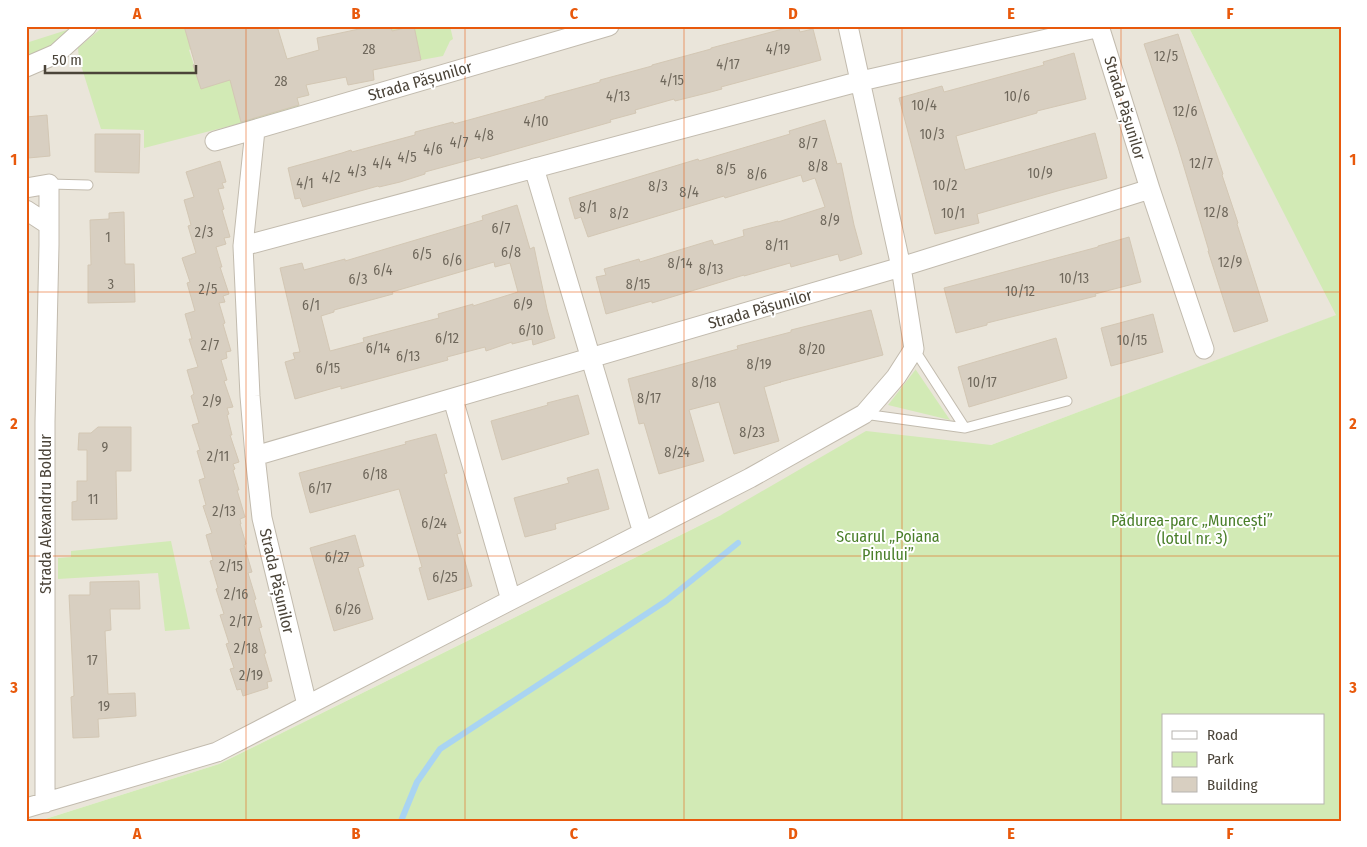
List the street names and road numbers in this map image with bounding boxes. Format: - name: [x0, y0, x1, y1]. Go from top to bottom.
- street label: Strada Pășunilor: [1099, 54, 1150, 163]
- street label: Strada Pășunilor: [366, 57, 475, 106]
- street label: Strada Pășunilor: [706, 285, 815, 334]
- street label: Strada Alexandru Boldur: [36, 434, 55, 594]
- street label: Strada Pășunilor: [255, 527, 298, 636]

